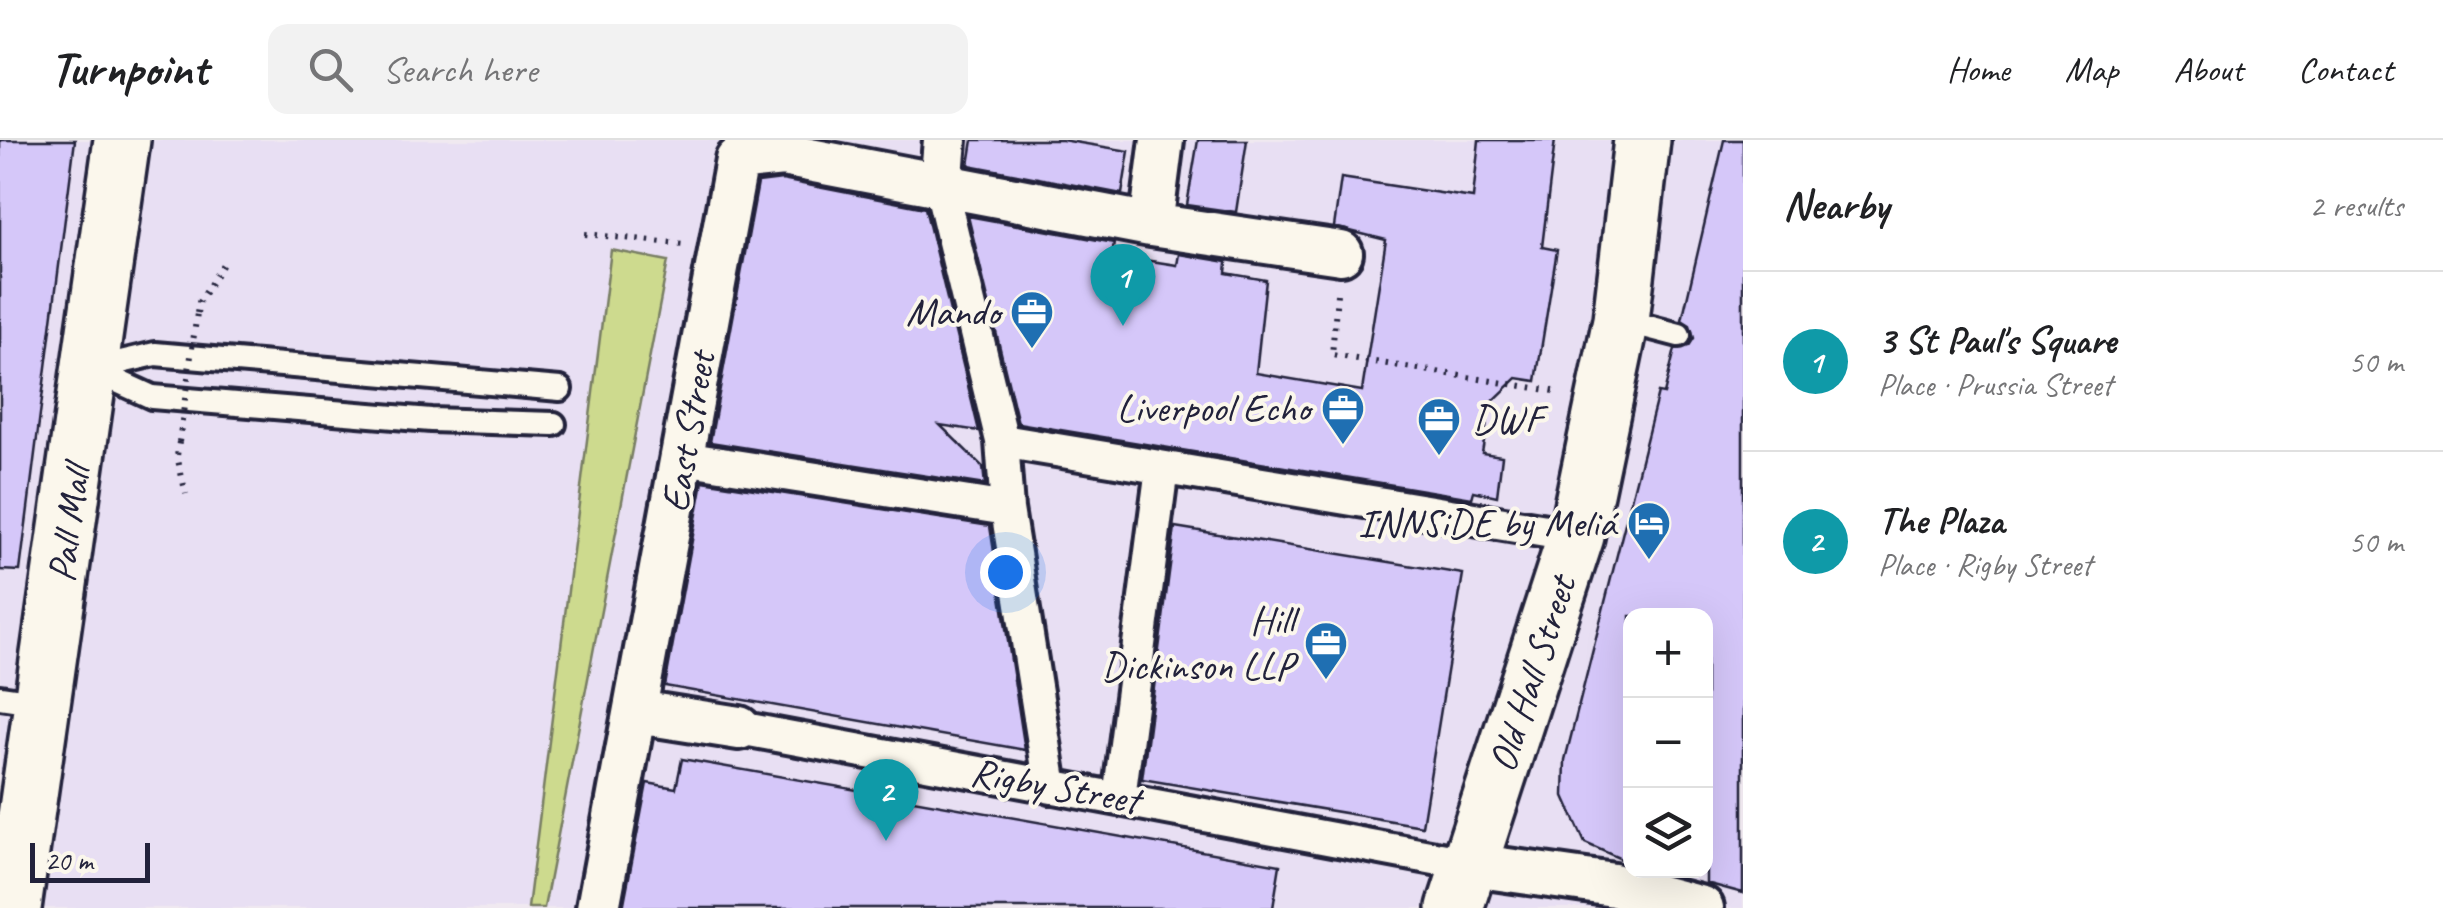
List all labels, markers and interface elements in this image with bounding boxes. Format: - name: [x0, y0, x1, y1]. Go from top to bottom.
- search box: [268, 24, 968, 114]
- text: Turnpoint: [50, 39, 208, 99]
- icon: search: [303, 42, 358, 97]
- text: Search here: [383, 46, 537, 93]
- text: Home: [1947, 47, 2010, 92]
- text: Map: [2065, 47, 2118, 92]
- text: About: [2173, 47, 2243, 92]
- text: Contact: [2298, 47, 2393, 92]
- text: Nearby: [1783, 179, 1889, 232]
- text: 2 results: [2309, 185, 2403, 226]
- pin: 1: [1090, 244, 1156, 326]
- place label: Mando: [906, 287, 1004, 337]
- office icon: Mando: [1009, 289, 1055, 350]
- text: 3 St Paul's Square: [1878, 317, 2116, 364]
- text: 1: [1808, 341, 1823, 382]
- text: 50 m: [2349, 341, 2403, 382]
- street label: East Street: [649, 344, 727, 516]
- text: Place · Prussia Street: [1878, 364, 2112, 405]
- place label: Liverpool Echo: [1117, 383, 1314, 433]
- office icon: Liverpool Echo: [1320, 385, 1366, 446]
- place label: DWF: [1472, 394, 1549, 444]
- office icon: DWF: [1416, 396, 1462, 457]
- street label: Pall Mall: [36, 456, 103, 585]
- text: The Plaza: [1878, 497, 2004, 544]
- place label: INNSiDE by Meliá: [1358, 498, 1620, 548]
- hotel icon: INNSiDE by Meliá: [1626, 500, 1672, 561]
- text: 2: [1808, 521, 1823, 562]
- text: 50 m: [2349, 521, 2403, 562]
- text: Place · Rigby Street: [1878, 544, 2092, 585]
- your location: [980, 547, 1031, 598]
- street label: Old Hall Street: [1477, 566, 1588, 778]
- place label: Hill Dickinson LLP: [1101, 595, 1300, 691]
- map controls: [1623, 608, 1713, 878]
- button: +: [1623, 608, 1713, 698]
- office icon: Hill Dickinson LLP: [1303, 620, 1349, 681]
- button: −: [1623, 698, 1713, 788]
- street label: Rigby Street: [967, 747, 1149, 826]
- pin: 2: [854, 758, 918, 841]
- button: layers: [1623, 788, 1713, 878]
- scale bar: [30, 838, 150, 882]
- text: 20 m: [45, 843, 93, 878]

